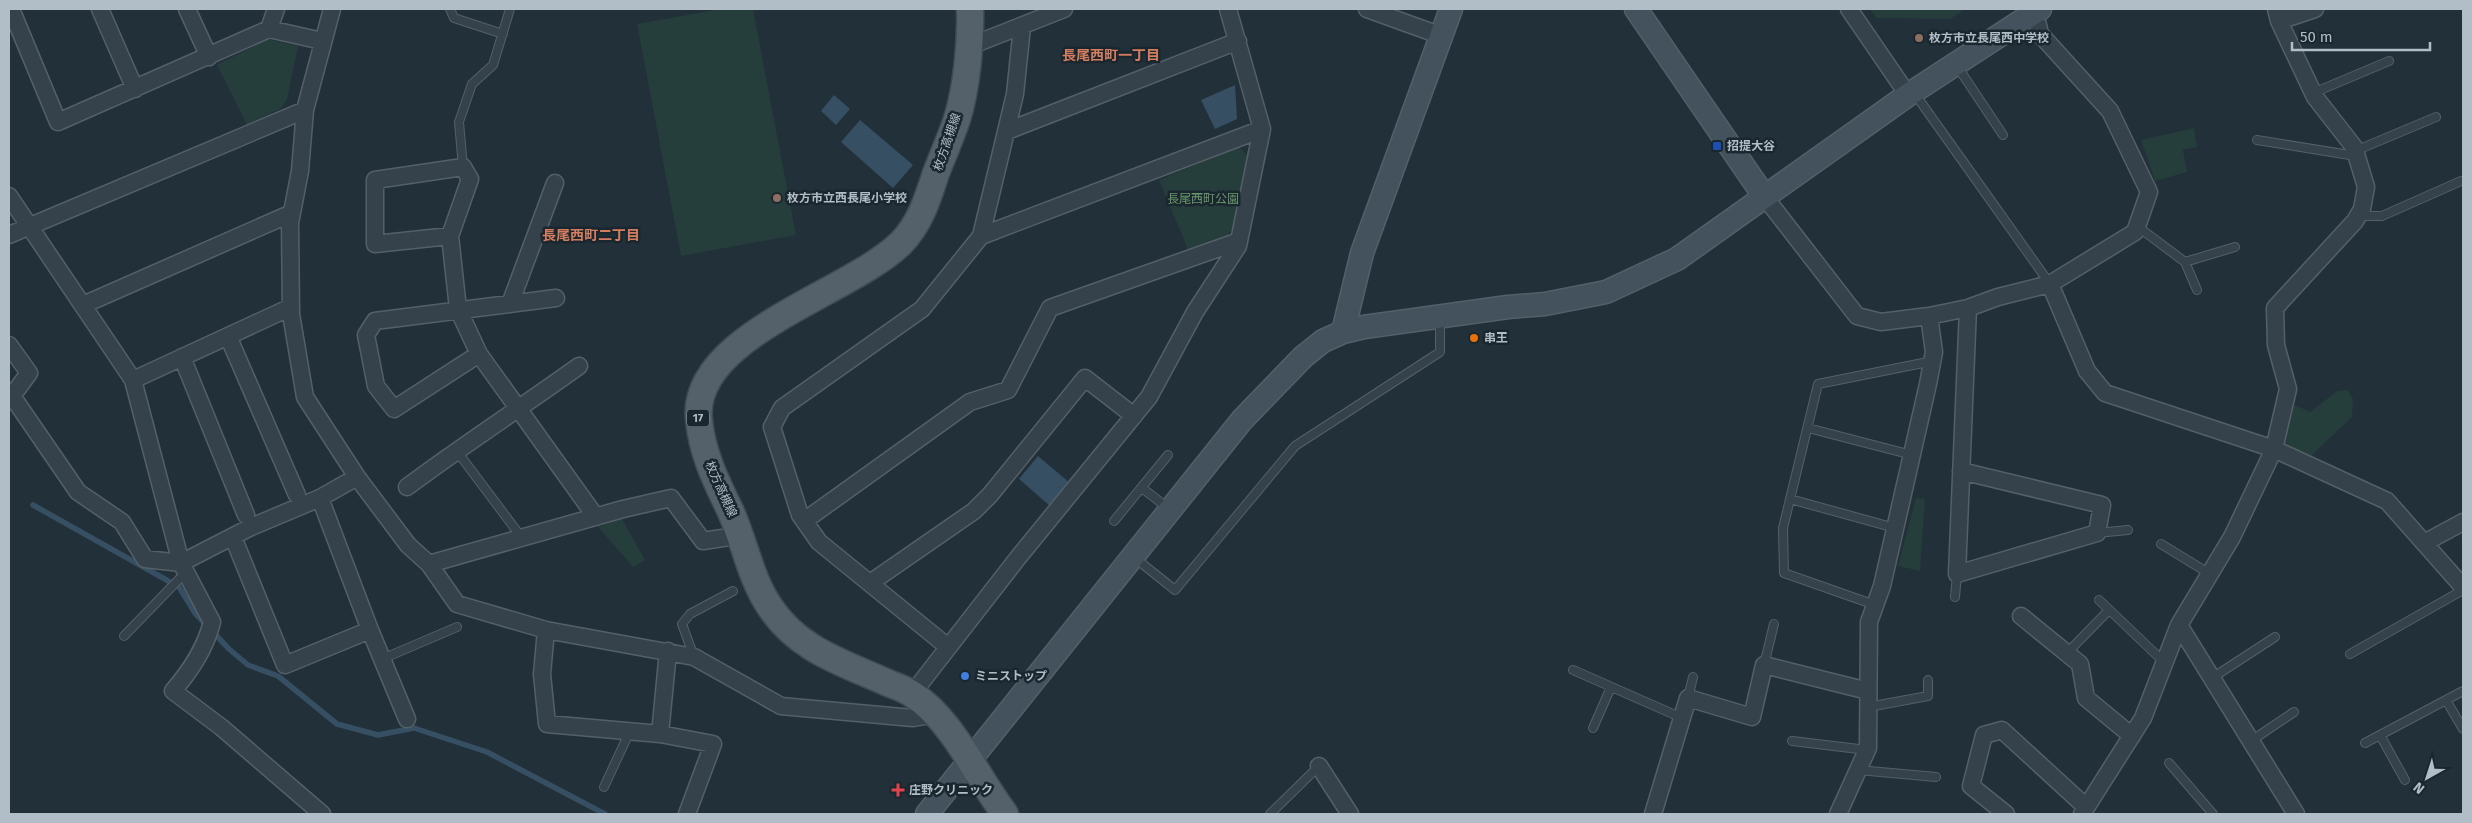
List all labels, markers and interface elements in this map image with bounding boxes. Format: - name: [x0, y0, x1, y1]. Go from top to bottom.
- scale bar: [2292, 20, 2430, 52]
- text: 50 m: [2300, 28, 2333, 46]
- place label: 枚方市立長尾西中学校: [1929, 31, 2049, 45]
- marker: 枚方市立長尾西中学校: [1913, 32, 1925, 44]
- district label: 長尾西町一丁目: [1062, 47, 1160, 64]
- street label: 枚方高槻線: [931, 111, 963, 173]
- place label: 招提大谷: [1727, 139, 1775, 153]
- marker: 招提大谷: [1711, 140, 1723, 152]
- place label: 枚方市立西長尾小学校: [787, 191, 907, 205]
- marker: 枚方市立西長尾小学校: [771, 192, 783, 204]
- park label: 長尾西町公園: [1167, 192, 1239, 206]
- district label: 長尾西町二丁目: [542, 227, 640, 244]
- place label: 串王: [1484, 331, 1508, 345]
- marker: 串王: [1468, 332, 1480, 344]
- road number: 17: [687, 409, 709, 426]
- street label: 枚方高槻線: [702, 459, 740, 519]
- place label: ミニストップ: [975, 669, 1047, 683]
- marker: ミニストップ: [959, 670, 971, 682]
- north arrow: [2402, 753, 2452, 803]
- text: N: [2410, 778, 2428, 797]
- marker: 庄野クリニック: [891, 783, 905, 797]
- place label: 庄野クリニック: [909, 783, 993, 797]

